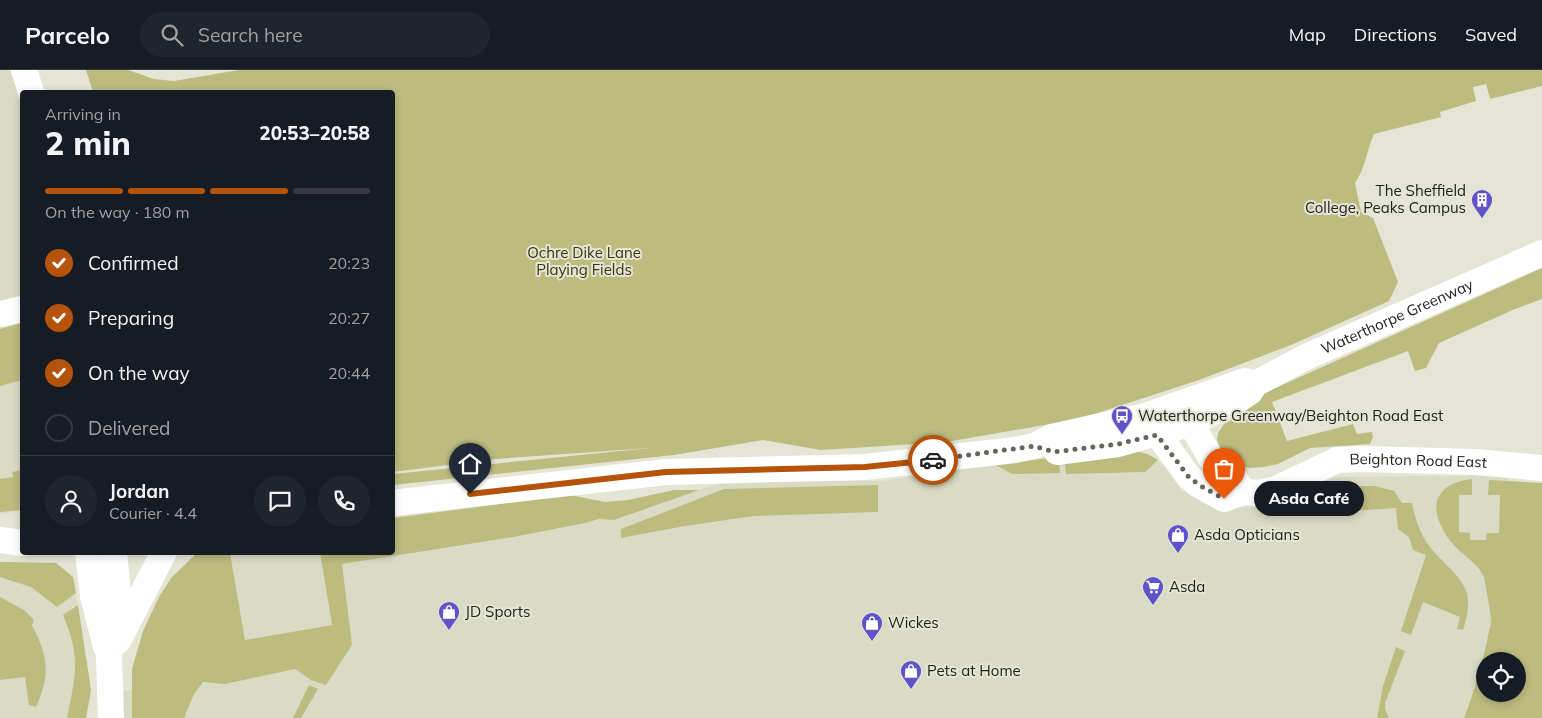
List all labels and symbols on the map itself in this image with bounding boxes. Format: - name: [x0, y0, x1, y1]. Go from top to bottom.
- place label: The Sheffield College, Peaks Campus: [1305, 181, 1466, 217]
- building icon: The Sheffield College, Peaks Campus: [1470, 188, 1494, 219]
- park label: Ochre Dike Lane Playing Fields: [527, 243, 641, 279]
- street label: Waterthorpe Greenway: [1318, 275, 1476, 358]
- bus stop icon: Waterthorpe Greenway/Beighton Road East: [1110, 404, 1134, 435]
- place label: Waterthorpe Greenway/Beighton Road East: [1138, 406, 1443, 425]
- courier: [908, 435, 958, 485]
- pin: [449, 443, 491, 494]
- pin: [1203, 448, 1245, 499]
- street label: Beighton Road East: [1349, 449, 1488, 472]
- callout: Asda Café: [1254, 482, 1364, 516]
- shop icon: Asda Opticians: [1166, 523, 1190, 554]
- place label: Asda Opticians: [1194, 525, 1300, 544]
- supermarket icon: Asda: [1141, 575, 1165, 606]
- place label: Asda: [1169, 577, 1205, 596]
- shop icon: JD Sports: [437, 600, 461, 631]
- place label: JD Sports: [465, 602, 531, 621]
- shop icon: Wickes: [860, 611, 884, 642]
- place label: Wickes: [888, 613, 939, 632]
- shop icon: Pets at Home: [899, 659, 923, 690]
- place label: Pets at Home: [927, 661, 1021, 680]

